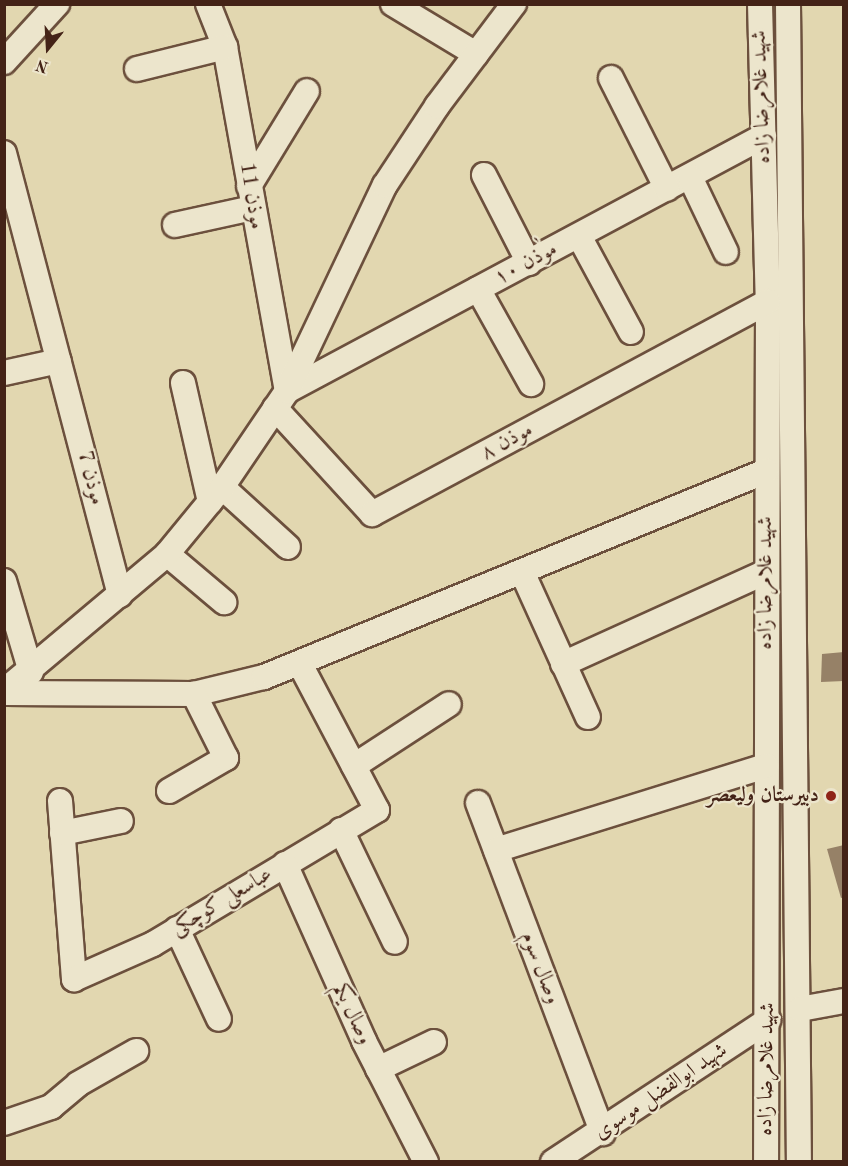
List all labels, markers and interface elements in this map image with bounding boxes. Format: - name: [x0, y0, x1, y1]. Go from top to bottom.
- north arrow: [18, 18, 78, 78]
- street label: شهید غلامرضا زاده: [747, 30, 777, 164]
- text: N: [34, 56, 51, 75]
- street label: موذن 11: [233, 161, 269, 231]
- street label: موٰذن ۱۰: [490, 237, 562, 291]
- street label: موذن ۸: [477, 418, 537, 466]
- street label: موذن 7: [71, 448, 109, 508]
- street label: شهید غلامرضا زاده: [753, 516, 779, 650]
- place label: دبیرستان ولیعصر: [707, 783, 819, 809]
- marker: دبیرستان ولیعصر: [824, 789, 838, 803]
- street label: عباسعلی کوچکی: [167, 862, 277, 942]
- street label: وصال سوم: [515, 928, 565, 1008]
- street label: وصال یکم: [327, 979, 377, 1049]
- street label: شهید غلامرضا زاده: [753, 1002, 781, 1136]
- street label: شهید ابوالفضل موسوی: [590, 1038, 732, 1146]

